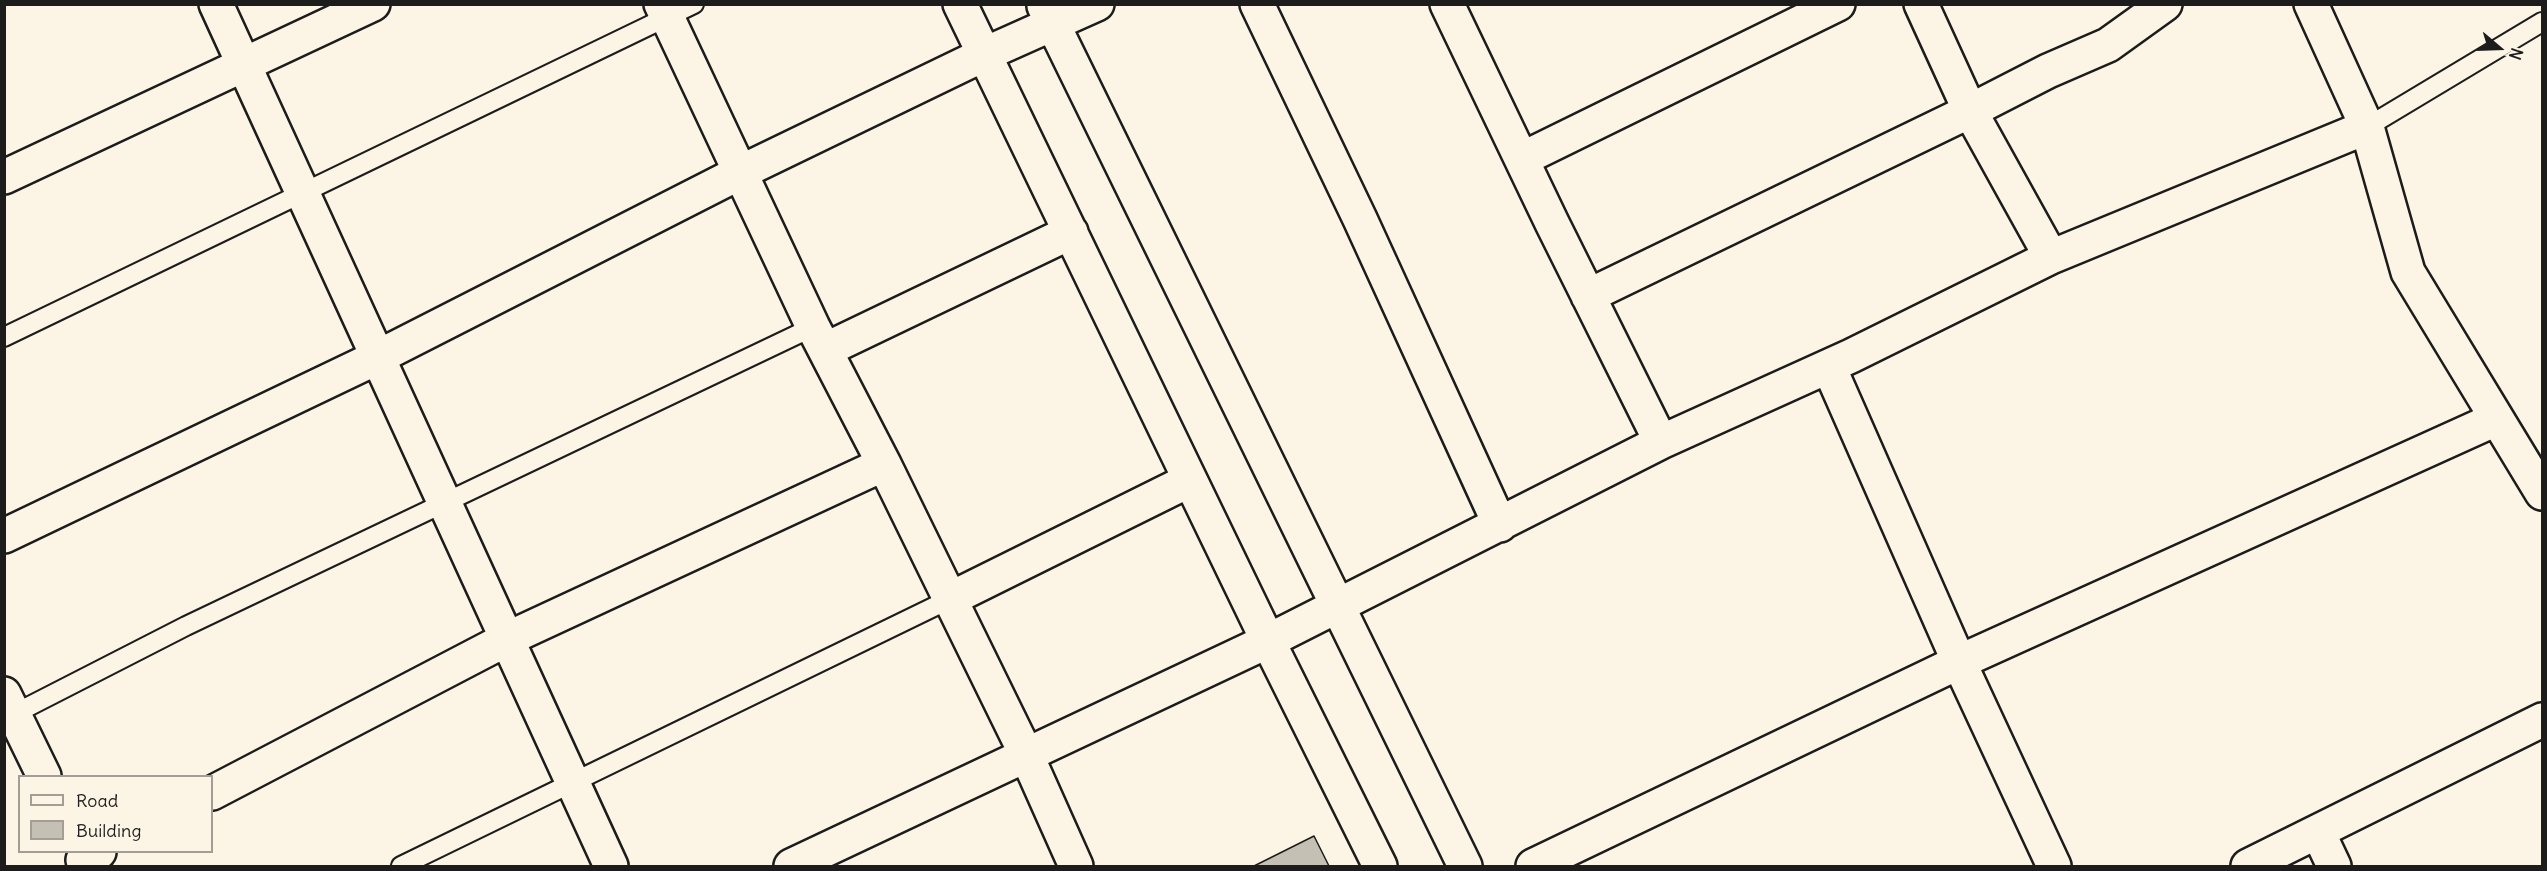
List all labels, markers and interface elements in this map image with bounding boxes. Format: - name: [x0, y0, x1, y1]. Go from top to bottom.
- north arrow: [2469, 18, 2529, 78]
- text: N: [2505, 45, 2527, 62]
- legend: [18, 775, 213, 853]
- text: Road: [76, 789, 118, 812]
- text: Building: [76, 819, 141, 842]

